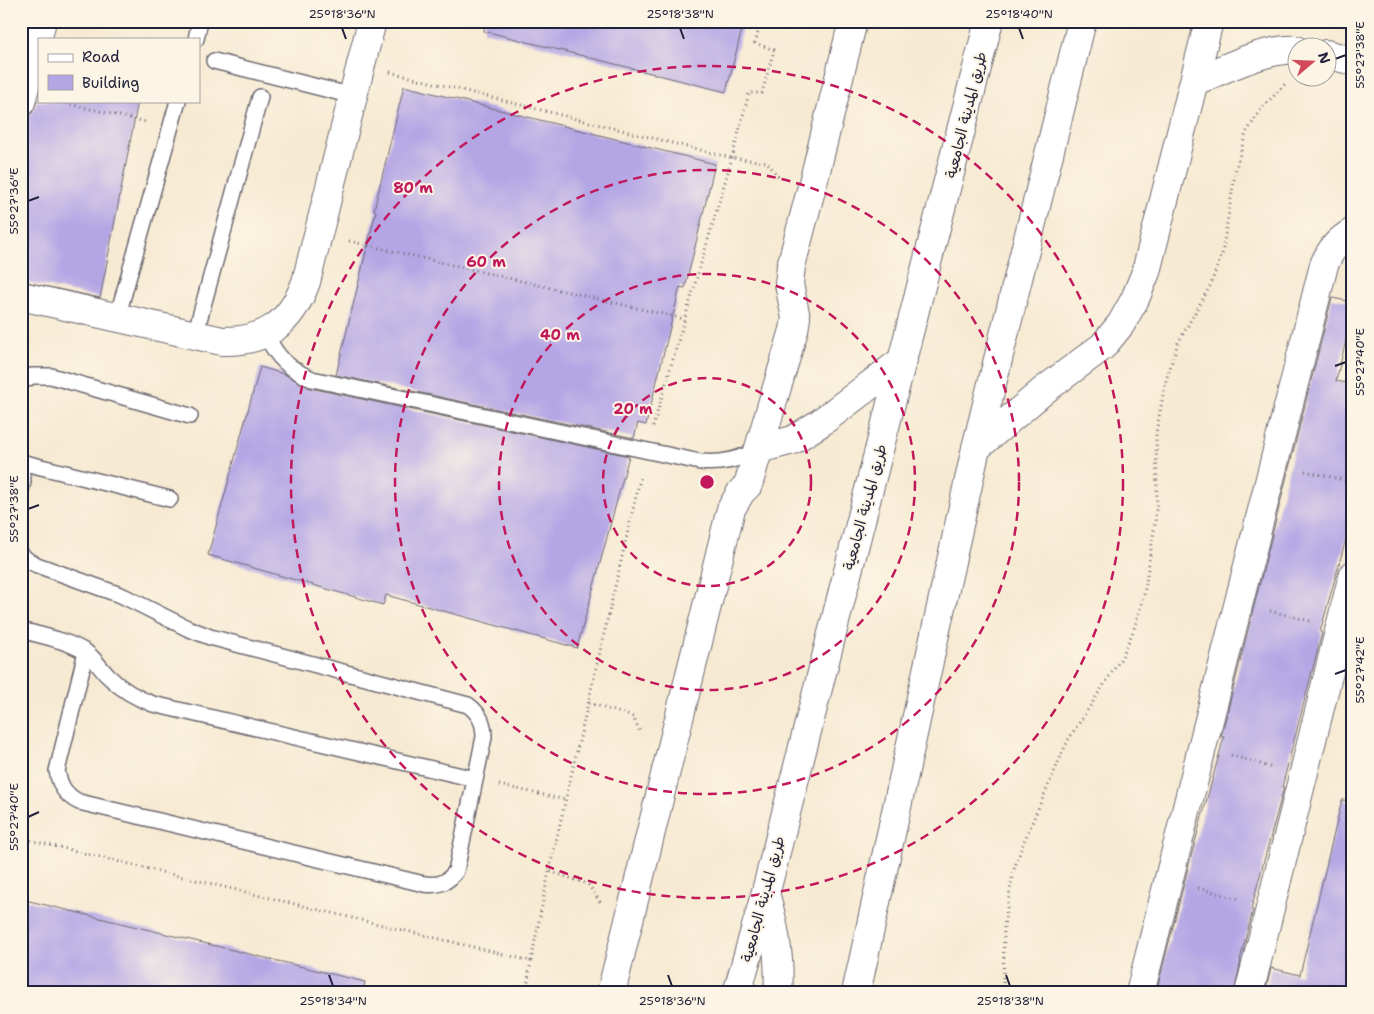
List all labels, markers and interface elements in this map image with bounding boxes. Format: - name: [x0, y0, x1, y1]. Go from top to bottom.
- text: 25°18'36"N: [308, 6, 376, 22]
- text: 25°18'38"N: [646, 6, 714, 22]
- text: 25°18'40"N: [985, 6, 1053, 22]
- text: 55°27'38"E: [1352, 21, 1368, 89]
- legend: [38, 38, 200, 102]
- north arrow: [1286, 38, 1336, 88]
- text: Road: [82, 47, 120, 67]
- street label: طريق المدينة الجامعية: [941, 50, 991, 180]
- text: N: [1314, 50, 1335, 66]
- text: Building: [82, 73, 139, 93]
- text: 55°27'36"E: [6, 167, 22, 235]
- text: 80 m: [393, 178, 433, 198]
- text: 60 m: [466, 252, 506, 272]
- text: 40 m: [540, 325, 580, 345]
- text: 55°27'40"E: [1352, 328, 1368, 396]
- text: 20 m: [613, 399, 653, 419]
- street label: طريق المدينة الجامعية: [839, 442, 891, 572]
- centre of rings: [698, 473, 716, 491]
- text: 55°27'38"E: [6, 475, 22, 543]
- text: 55°27'42"E: [1352, 636, 1368, 704]
- text: 55°27'40"E: [6, 783, 22, 851]
- street label: طريق المدينة الجامعية: [737, 834, 789, 964]
- text: 25°18'34"N: [299, 993, 367, 1009]
- text: 25°18'36"N: [638, 993, 706, 1009]
- text: 25°18'38"N: [976, 993, 1044, 1009]

